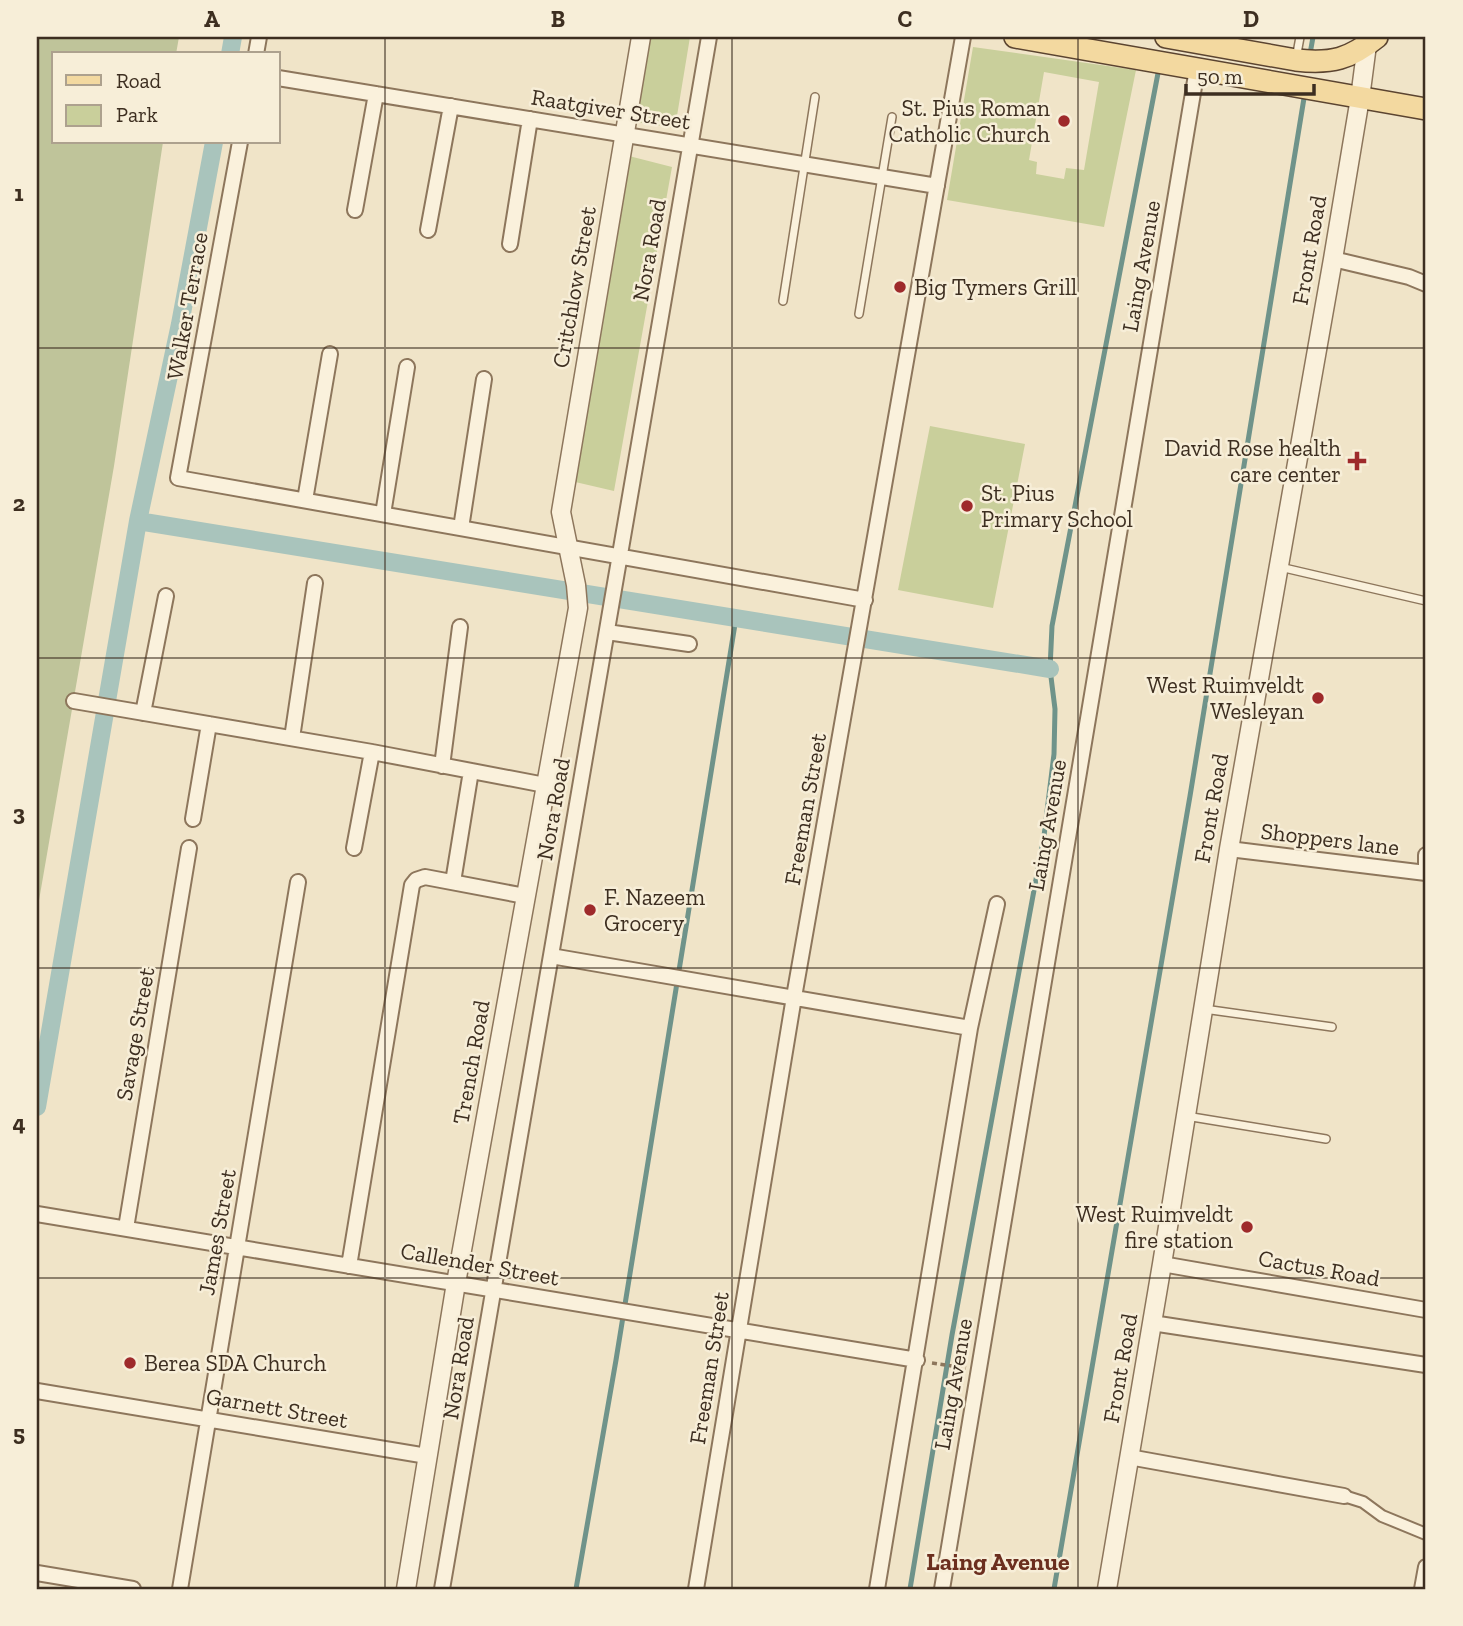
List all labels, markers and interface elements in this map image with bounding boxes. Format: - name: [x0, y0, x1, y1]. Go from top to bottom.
- text: A: [204, 5, 220, 33]
- text: B: [551, 5, 565, 33]
- text: C: [898, 5, 912, 33]
- text: D: [1243, 5, 1259, 33]
- legend: [52, 52, 280, 144]
- scale bar: [1186, 52, 1314, 96]
- text: 50 m: [1197, 64, 1243, 89]
- text: Road: [116, 68, 162, 93]
- street label: Raatgiver Street: [529, 83, 693, 135]
- place label: St. Pius Roman Catholic Church: [889, 94, 1050, 148]
- text: Park: [116, 102, 158, 127]
- marker: St. Pius Roman Catholic Church: [1056, 113, 1072, 129]
- text: 1: [14, 179, 24, 207]
- street label: Front Road: [1286, 193, 1332, 307]
- street label: Nora Road: [626, 196, 672, 304]
- street label: Laing Avenue: [1116, 198, 1166, 334]
- street label: Critchlow Street: [546, 204, 602, 370]
- street label: Walker Terrace: [160, 230, 214, 382]
- place label: Big Tymers Grill: [914, 273, 1077, 301]
- marker: Big Tymers Grill: [892, 279, 908, 295]
- place label: David Rose health care center: [1164, 434, 1341, 488]
- marker: David Rose health care center: [1347, 451, 1367, 471]
- place label: St. Pius Primary School: [981, 479, 1133, 533]
- text: 2: [13, 489, 25, 517]
- marker: St. Pius Primary School: [959, 498, 975, 514]
- place label: West Ruimveldt Wesleyan: [1147, 671, 1304, 725]
- marker: West Ruimveldt Wesleyan: [1310, 690, 1326, 706]
- street label: Freeman Street: [778, 730, 832, 887]
- street label: Front Road: [1188, 751, 1234, 865]
- street label: Nora Road: [530, 755, 576, 863]
- street label: Laing Avenue: [1022, 757, 1072, 893]
- text: 3: [13, 799, 25, 827]
- street label: Shoppers lane: [1259, 817, 1401, 861]
- place label: F. Nazeem Grocery: [604, 883, 705, 937]
- marker: F. Nazeem Grocery: [582, 902, 598, 918]
- street label: Savage Street: [109, 965, 161, 1103]
- street label: Trench Road: [446, 997, 496, 1126]
- text: 4: [12, 1109, 26, 1137]
- street label: James Street: [192, 1166, 242, 1297]
- place label: West Ruimveldt fire station: [1076, 1200, 1233, 1254]
- marker: West Ruimveldt fire station: [1239, 1219, 1255, 1235]
- street label: Callender Street: [398, 1236, 562, 1292]
- street label: Cactus Road: [1256, 1244, 1382, 1293]
- street label: Freeman Street: [683, 1289, 735, 1446]
- street label: Front Road: [1097, 1311, 1143, 1425]
- street label: Nora Road: [436, 1314, 480, 1421]
- street label: Laing Avenue: [928, 1316, 978, 1452]
- place label: Berea SDA Church: [144, 1349, 327, 1377]
- marker: Berea SDA Church: [122, 1355, 138, 1371]
- street label: Garnett Street: [204, 1382, 351, 1434]
- text: 5: [13, 1419, 25, 1447]
- district label: Laing Avenue: [926, 1547, 1070, 1576]

